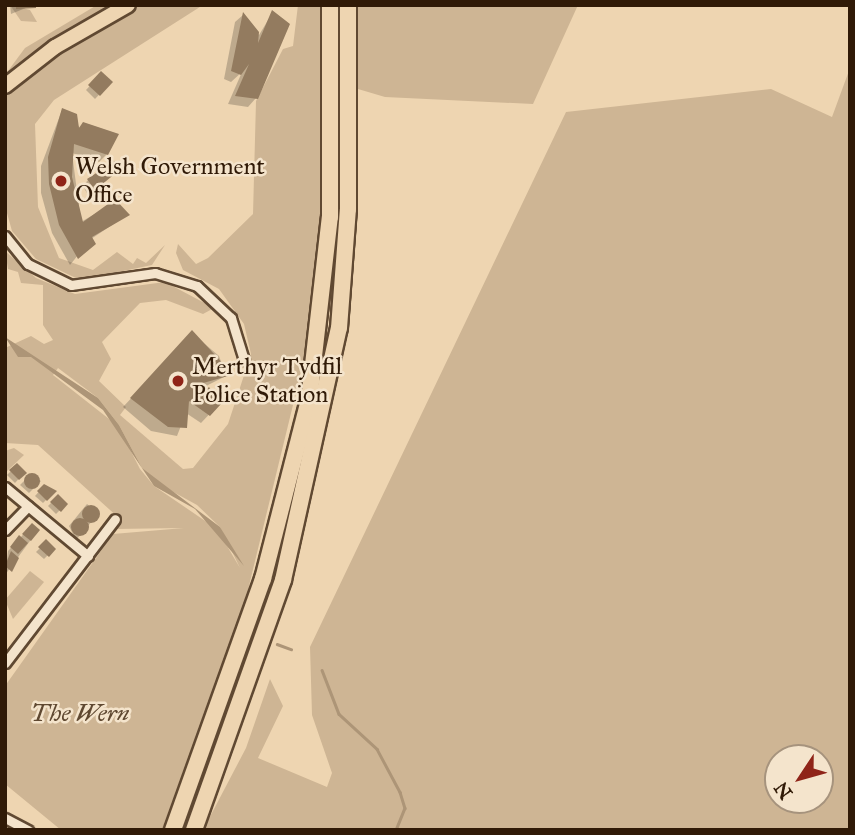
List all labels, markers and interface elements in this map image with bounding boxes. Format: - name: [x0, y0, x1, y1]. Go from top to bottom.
- place label: Welsh Government Office: [75, 153, 265, 209]
- marker: Welsh Government Office: [53, 173, 69, 189]
- place label: Merthyr Tydfil Police Station: [192, 353, 342, 409]
- marker: Merthyr Tydfil Police Station: [170, 373, 186, 389]
- park label: The Wern: [31, 700, 129, 728]
- north arrow: [764, 744, 834, 814]
- text: N: [769, 777, 797, 804]

